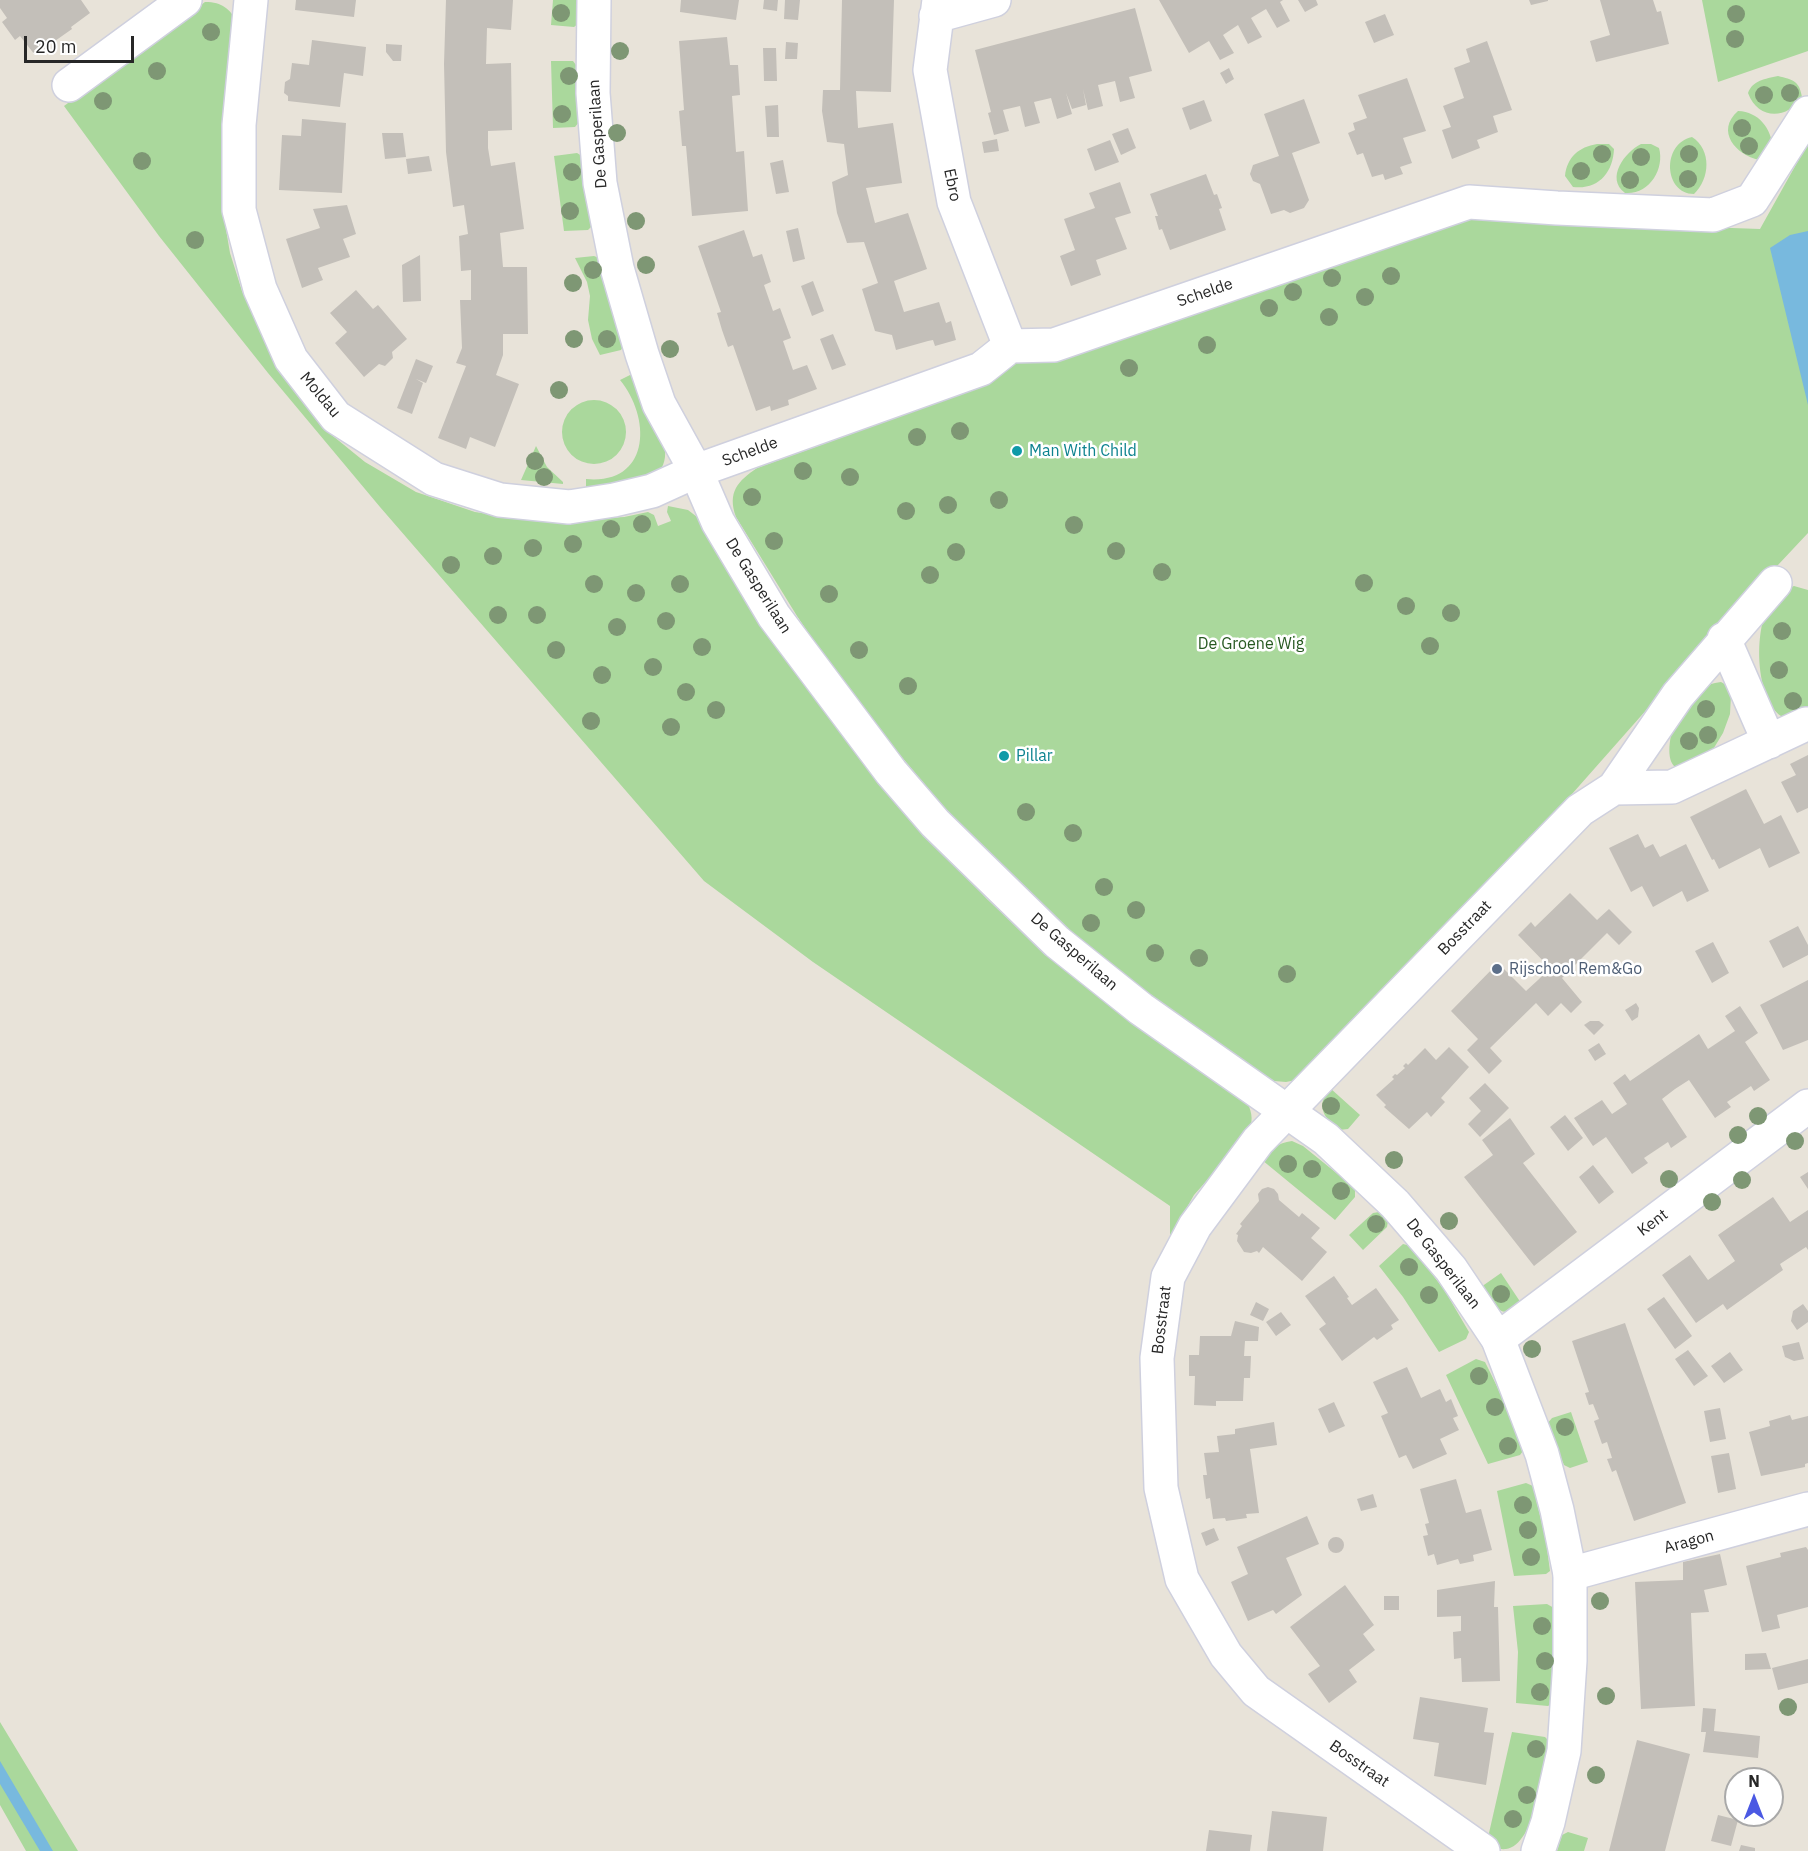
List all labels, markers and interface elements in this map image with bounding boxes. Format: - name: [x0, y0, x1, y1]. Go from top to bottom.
- scale bar: [27, 24, 136, 62]
- text: 20 m: [35, 35, 77, 58]
- street label: De Gasperilaan: [585, 79, 611, 189]
- street label: Ebro: [939, 167, 965, 203]
- street label: Schelde: [1175, 275, 1235, 311]
- street label: Moldau: [296, 368, 344, 422]
- street label: Schelde: [720, 433, 780, 471]
- place label: Man With Child: [1029, 441, 1137, 461]
- marker: Man With Child: [1010, 444, 1024, 458]
- street label: De Gasperilaan: [721, 535, 795, 637]
- park label: De Groene Wig: [1198, 634, 1304, 654]
- place label: Pillar: [1016, 746, 1053, 766]
- marker: Pillar: [997, 749, 1011, 763]
- street label: Bosstraat: [1434, 897, 1496, 959]
- street label: De Gasperilaan: [1026, 909, 1122, 995]
- place label: Rijschool Rem&Go: [1509, 959, 1642, 979]
- marker: Rijschool Rem&Go: [1490, 962, 1504, 976]
- street label: Kent: [1634, 1205, 1672, 1241]
- street label: De Gasperilaan: [1402, 1215, 1484, 1313]
- street label: Bosstraat: [1148, 1285, 1176, 1355]
- street label: Aragon: [1662, 1526, 1716, 1558]
- street label: Bosstraat: [1325, 1736, 1393, 1792]
- north arrow: [1724, 1767, 1784, 1827]
- text: N: [1748, 1771, 1760, 1791]

